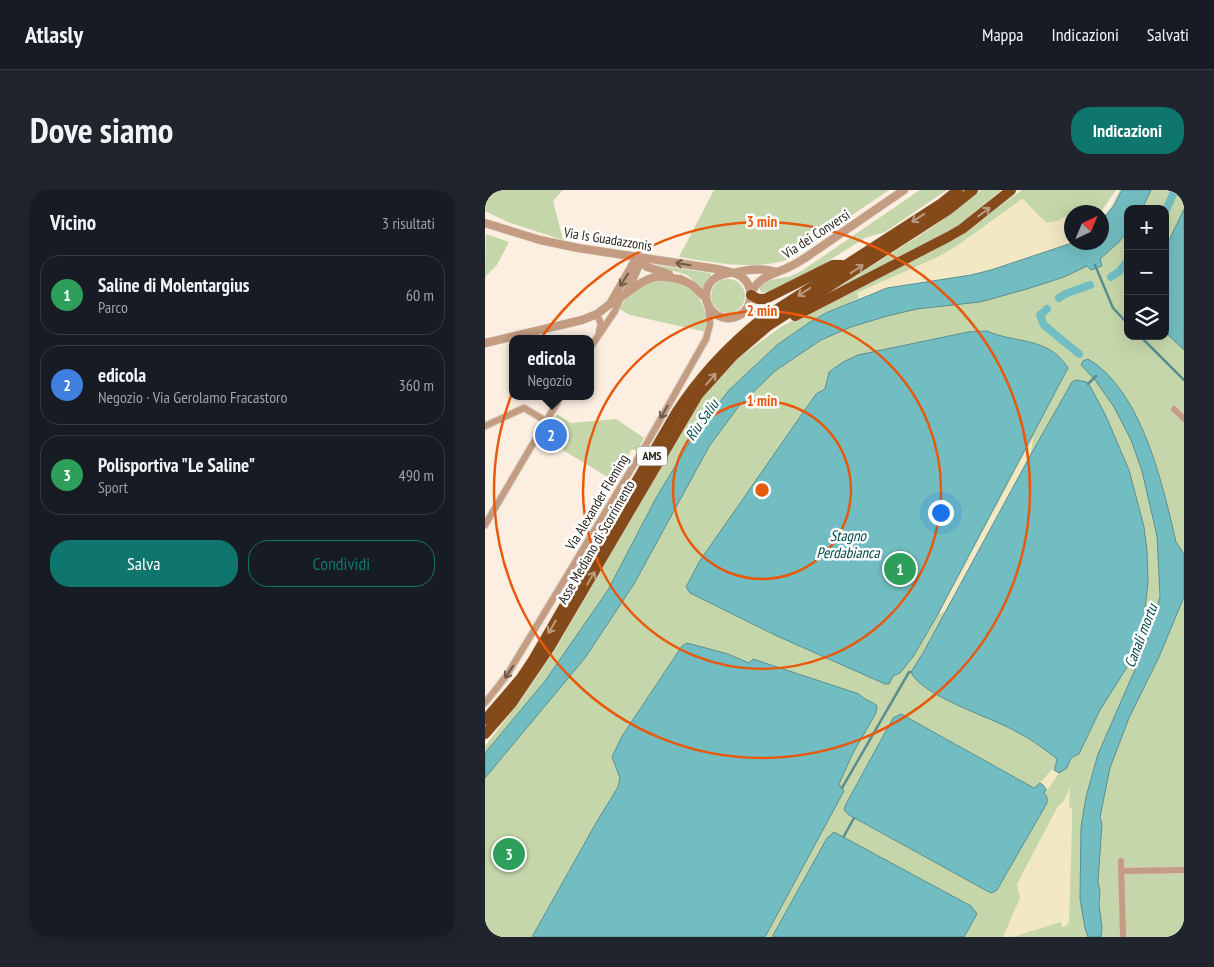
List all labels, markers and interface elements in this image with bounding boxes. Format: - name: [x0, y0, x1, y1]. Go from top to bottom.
- text: Atlasly: [25, 19, 83, 50]
- text: Mappa: [982, 23, 1023, 46]
- text: Indicazioni: [1051, 23, 1119, 46]
- text: Salvati: [1147, 23, 1189, 46]
- text: Dove siamo: [30, 107, 173, 153]
- button: Indicazioni: [1071, 107, 1184, 154]
- street label: Via dei Conversi: [778, 205, 853, 263]
- north arrow: [1064, 205, 1109, 250]
- map controls: [1124, 205, 1169, 340]
- button: +: [1124, 205, 1169, 250]
- one-way arrow: [977, 207, 991, 217]
- text: Vicino: [50, 209, 96, 236]
- text: 3 min: [747, 212, 777, 231]
- text: 3 risultati: [382, 213, 435, 233]
- one-way arrow: [912, 213, 926, 223]
- street label: Via Is Guadazzonis: [562, 223, 654, 255]
- button: −: [1124, 250, 1169, 295]
- one-way arrow: [676, 258, 692, 268]
- one-way arrow: [850, 264, 864, 274]
- text: Saline di Molentargius: [98, 273, 249, 297]
- one-way arrow: [618, 273, 629, 287]
- text: 1: [63, 285, 71, 305]
- text: 60 m: [406, 285, 434, 305]
- one-way arrow: [797, 288, 811, 298]
- button: layers: [1124, 295, 1169, 340]
- text: Parco: [98, 297, 128, 317]
- text: 2 min: [747, 301, 777, 320]
- popup: [509, 335, 594, 400]
- text: edicola: [527, 346, 576, 370]
- text: edicola: [98, 363, 146, 387]
- text: Negozio: [527, 370, 572, 390]
- one-way arrow: [705, 373, 717, 386]
- text: 2: [63, 375, 71, 395]
- text: 360 m: [399, 375, 434, 395]
- text: Negozio · Via Gerolamo Fracastoro: [98, 387, 287, 407]
- text: 1 min: [747, 391, 777, 410]
- water label: Riu Saliu: [681, 394, 723, 444]
- one-way arrow: [659, 405, 669, 419]
- pin: 2: [535, 416, 567, 454]
- road number: AMS: [637, 446, 667, 466]
- street label: Via Alexander Fleming: [561, 451, 633, 554]
- text: Polisportiva "Le Saline": [98, 453, 255, 477]
- text: 3: [63, 465, 71, 485]
- text: 490 m: [399, 465, 434, 485]
- text: Sport: [98, 477, 128, 497]
- street label: Asse Mediano di Scorrimento: [553, 477, 639, 607]
- centre of rings: [753, 481, 771, 499]
- your location: [928, 500, 954, 526]
- water label: Stagno Perdabianca: [817, 526, 880, 562]
- button: Salva: [50, 540, 238, 587]
- button: Condividi: [248, 540, 435, 587]
- pin: 1: [884, 550, 916, 588]
- one-way arrow: [587, 572, 597, 586]
- water label: Canali mortu: [1120, 600, 1162, 670]
- one-way arrow: [547, 619, 556, 634]
- one-way arrow: [504, 664, 514, 678]
- pin: 3: [493, 835, 525, 873]

